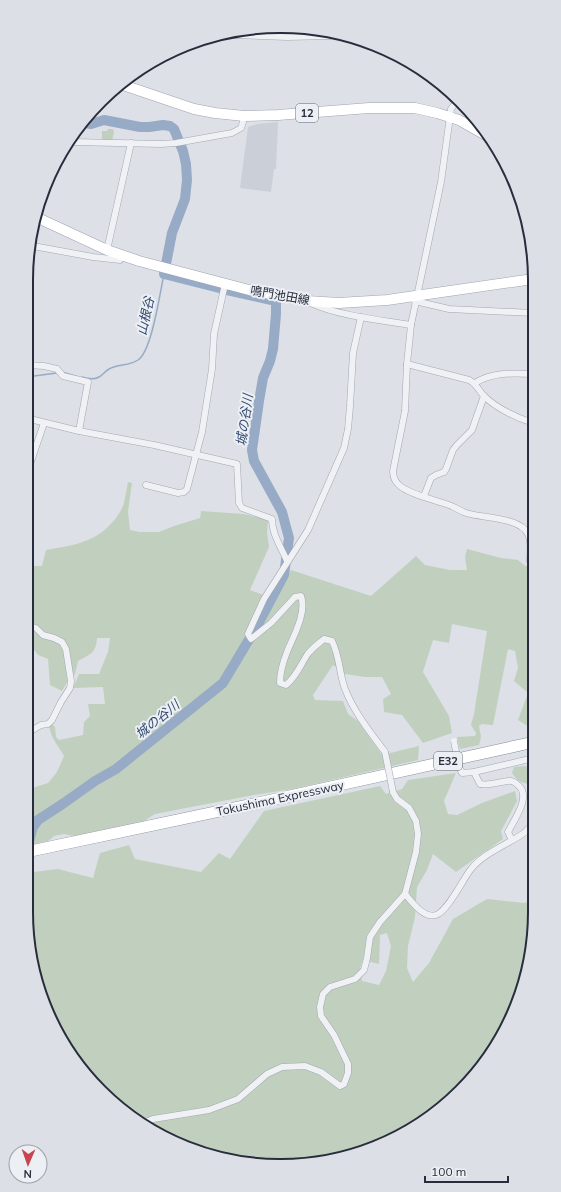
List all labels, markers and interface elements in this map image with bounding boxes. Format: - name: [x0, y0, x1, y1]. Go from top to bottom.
- road number: 12: [296, 104, 318, 122]
- street label: 鳴門池田線: [249, 282, 311, 308]
- water label: 山根谷: [133, 294, 157, 337]
- water label: 城の谷川: [232, 391, 256, 447]
- water label: 城の谷川: [132, 695, 184, 742]
- road number: E32: [434, 752, 462, 770]
- street label: Tokushima Expressway: [215, 777, 346, 819]
- north arrow: [8, 1144, 48, 1184]
- scale bar: [425, 1158, 508, 1184]
- text: 100 m: [431, 1164, 466, 1179]
- text: N: [23, 1167, 32, 1181]

